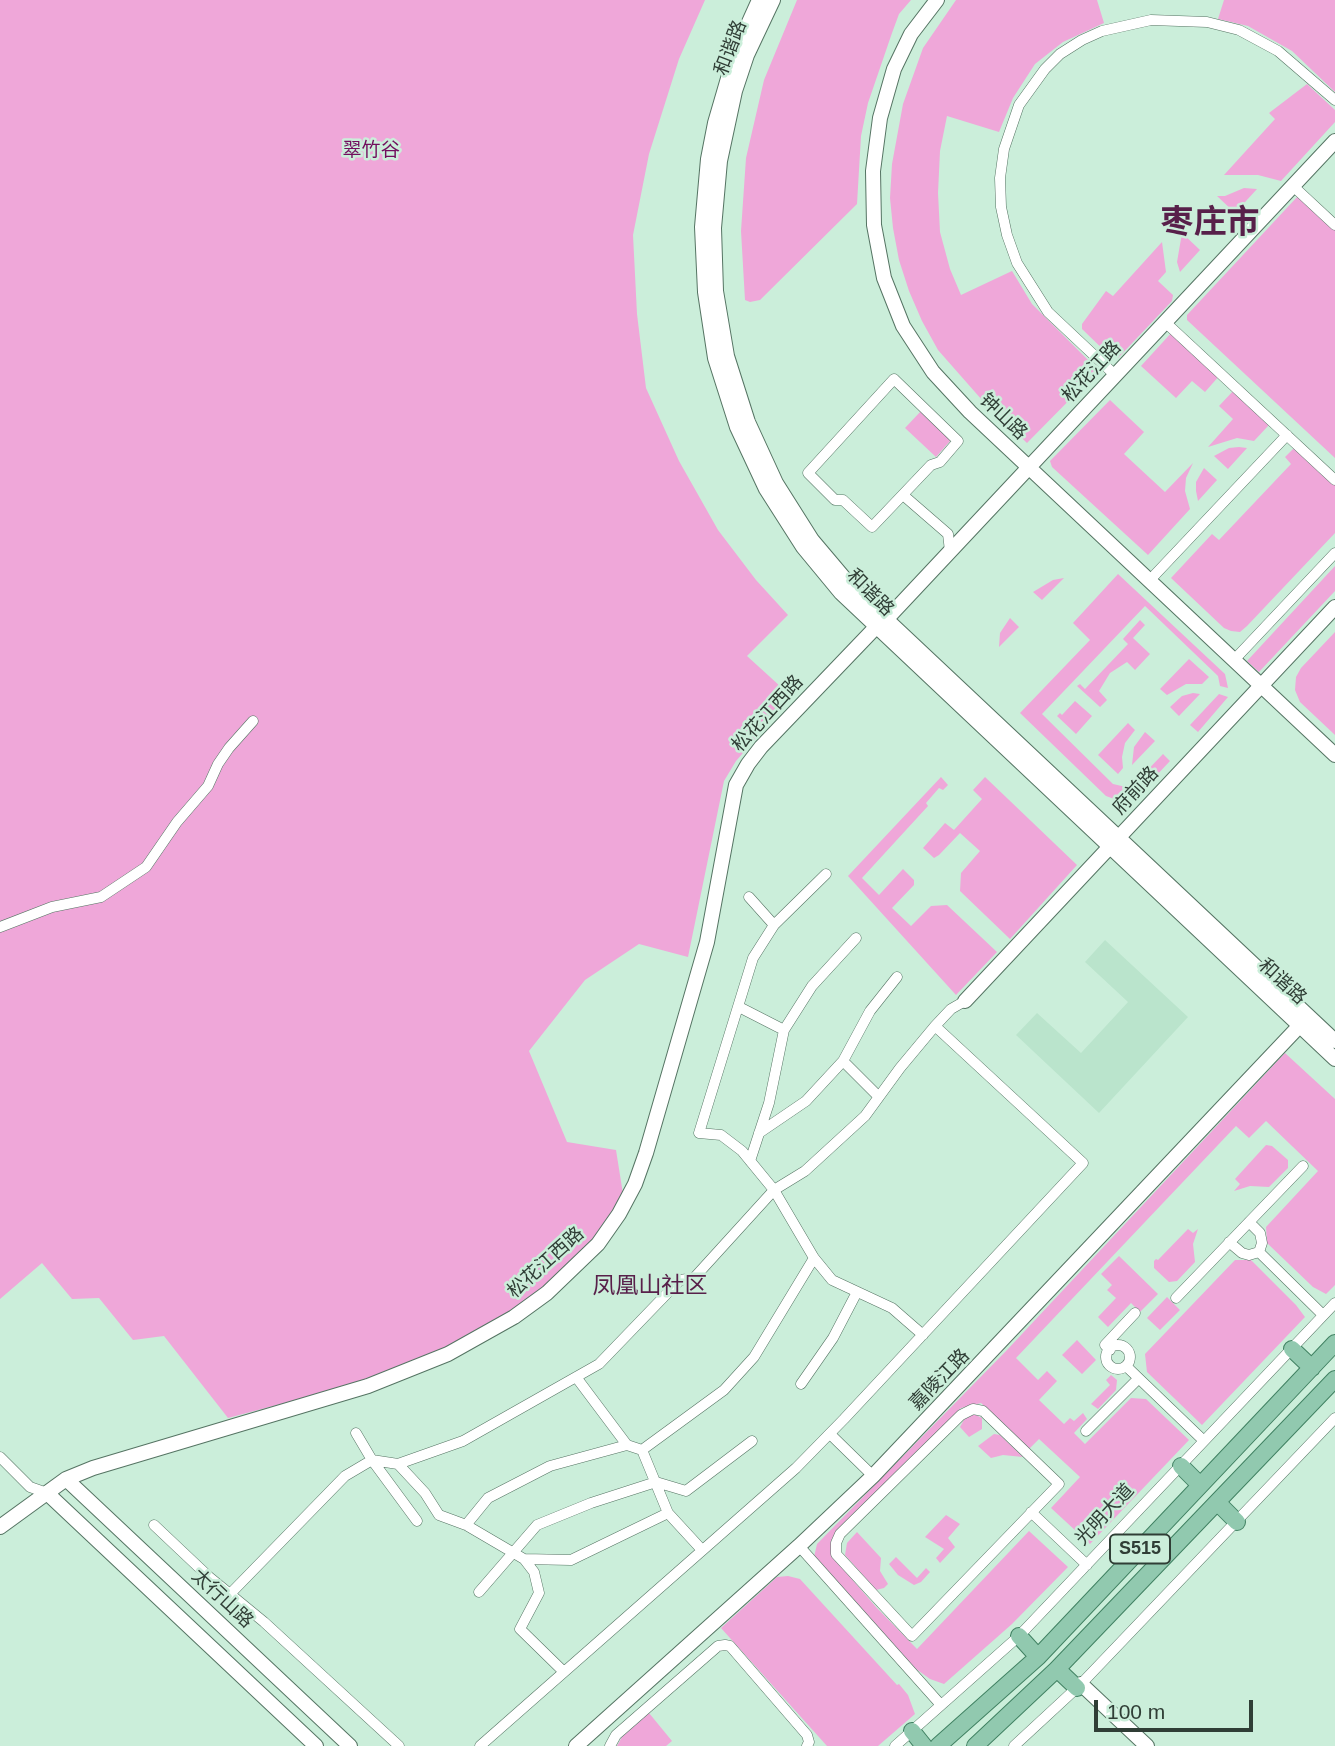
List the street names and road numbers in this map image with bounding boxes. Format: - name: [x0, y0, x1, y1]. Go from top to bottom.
- street label: 和谐路: [710, 17, 752, 79]
- street label: 松花江路: [1058, 336, 1126, 408]
- street label: 钟山路: [975, 389, 1031, 445]
- street label: 和谐路: [842, 565, 898, 621]
- street label: 松花江西路: [728, 671, 808, 757]
- street label: 府前路: [1108, 762, 1164, 820]
- street label: 和谐路: [1253, 954, 1311, 1010]
- street label: 松花江西路: [503, 1223, 589, 1303]
- street label: 嘉陵江路: [905, 1345, 975, 1415]
- street label: 光明大道: [1071, 1479, 1139, 1551]
- road number: S515: [1110, 1534, 1170, 1564]
- street label: 太行山路: [186, 1565, 258, 1633]

